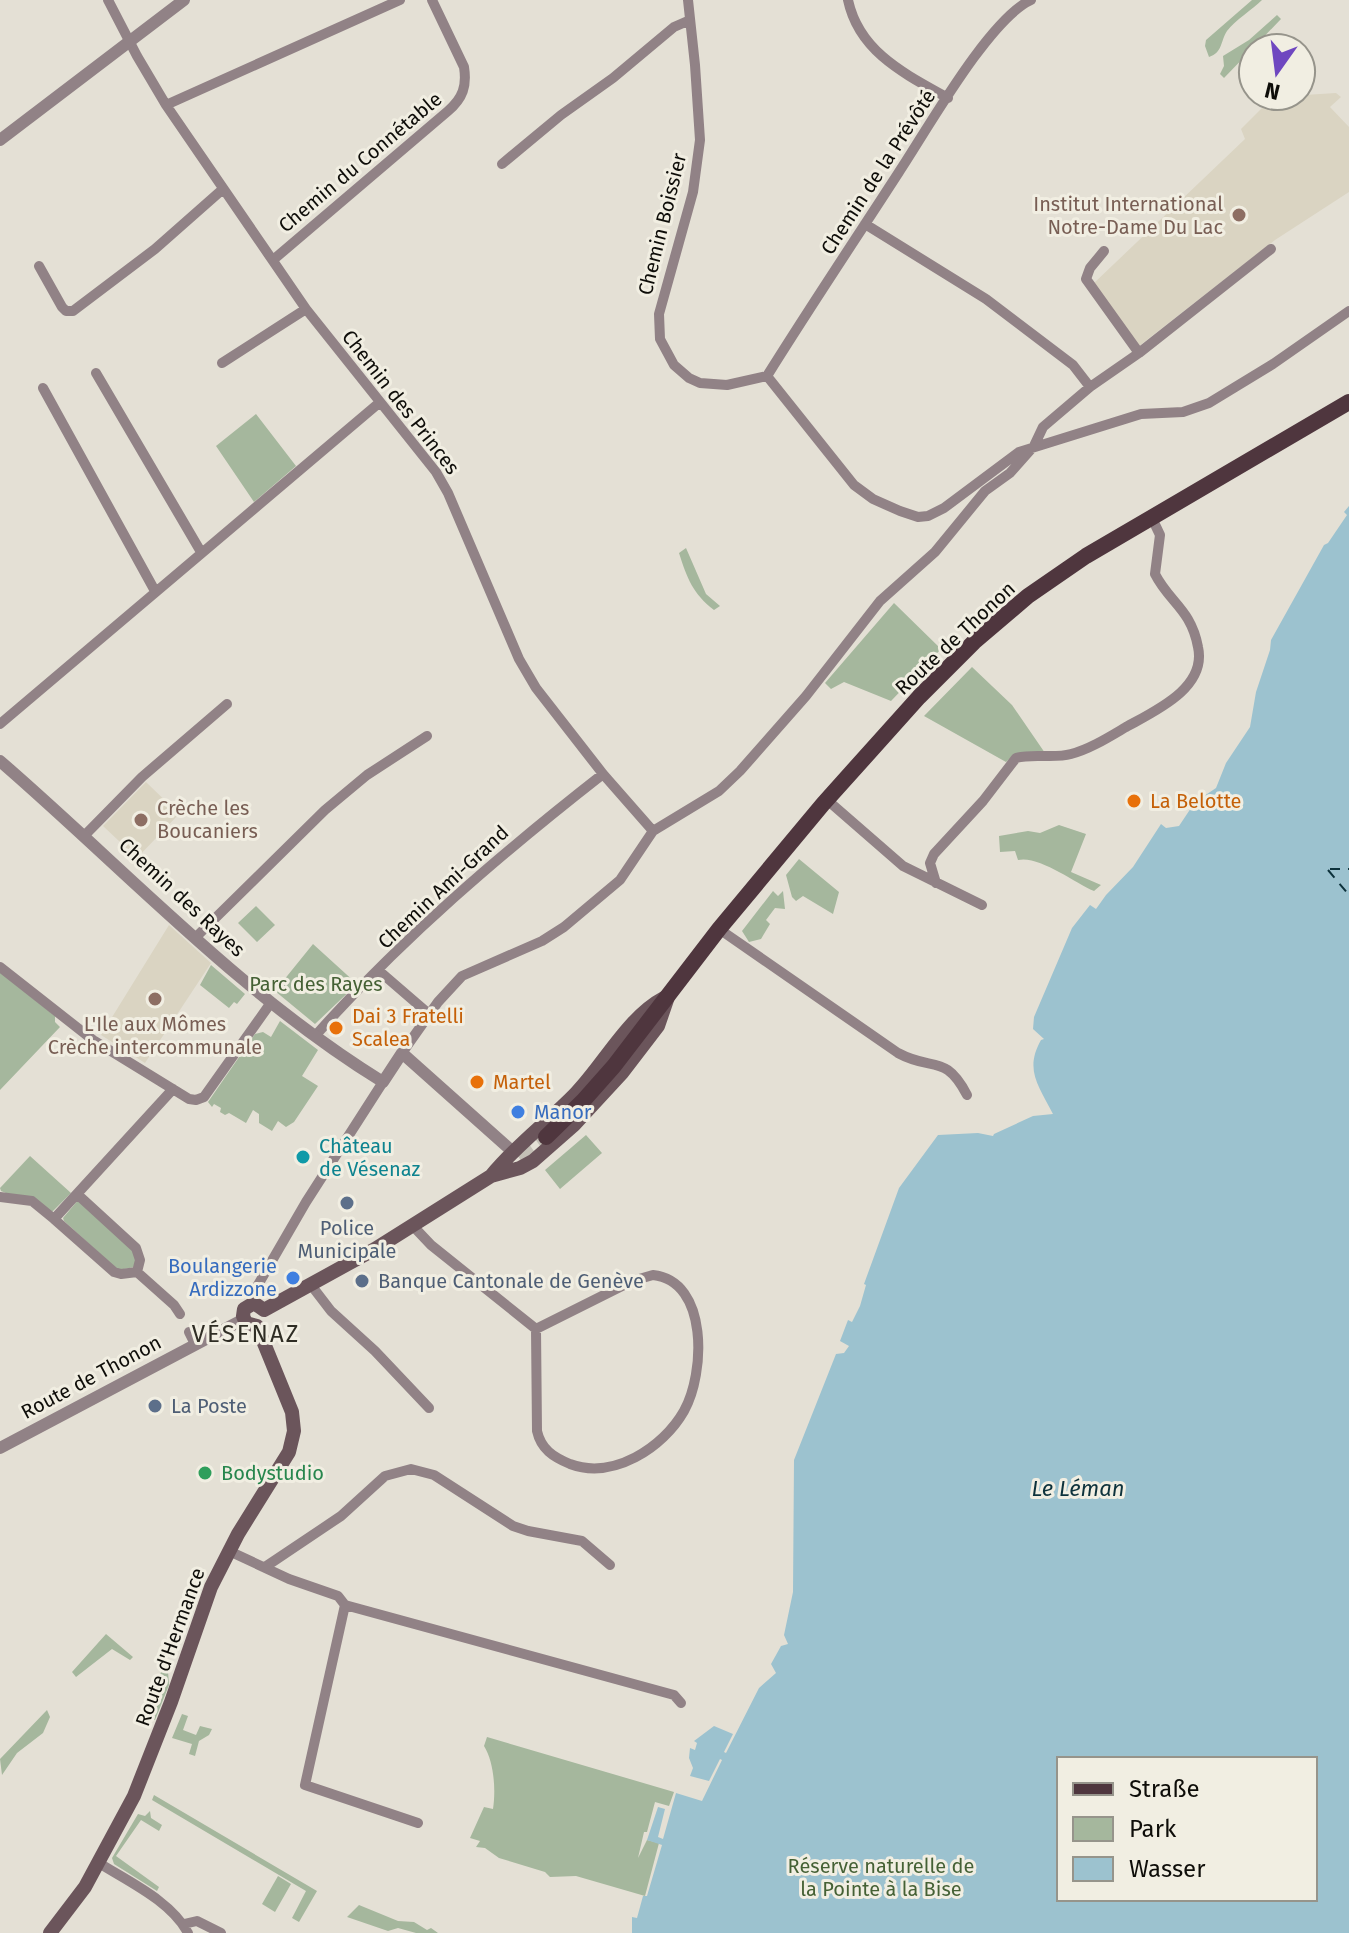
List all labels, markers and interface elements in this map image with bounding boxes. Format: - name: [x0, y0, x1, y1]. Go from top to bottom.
- north arrow: [1237, 32, 1317, 112]
- text: N: [1262, 76, 1283, 106]
- street label: Chemin de la Prévôté: [816, 85, 940, 259]
- street label: Chemin du Connétable: [274, 87, 446, 237]
- street label: Chemin Boissier: [633, 150, 691, 298]
- place label: Institut International Notre-Dame Du Lac: [1033, 192, 1223, 239]
- marker: Institut International Notre-Dame Du Lac: [1230, 206, 1248, 224]
- street label: Chemin des Princes: [337, 325, 465, 479]
- street label: Route de Thonon: [890, 576, 1020, 700]
- place label: La Belotte: [1150, 789, 1241, 813]
- marker: La Belotte: [1125, 792, 1143, 810]
- place label: Crèche les Boucaniers: [157, 796, 258, 843]
- marker: Crèche les Boucaniers: [132, 811, 150, 829]
- street label: Chemin Ami-Grand: [373, 820, 513, 954]
- street label: Chemin des Rayes: [114, 833, 250, 961]
- park label: Parc des Rayes: [249, 972, 383, 996]
- marker: L'Ile aux Mômes Crèche intercommunale: [146, 990, 164, 1008]
- place label: Dai 3 Fratelli Scalea: [352, 1004, 464, 1051]
- place label: L'Ile aux Mômes Crèche intercommunale: [48, 1012, 262, 1059]
- marker: Dai 3 Fratelli Scalea: [327, 1019, 345, 1037]
- place label: Martel: [493, 1070, 551, 1094]
- marker: Martel: [468, 1073, 486, 1091]
- place label: Manor: [534, 1100, 592, 1124]
- marker: Manor: [509, 1103, 527, 1121]
- place label: Château de Vésenaz: [319, 1134, 421, 1181]
- marker: Château de Vésenaz: [294, 1148, 312, 1166]
- marker: Police Municipale: [338, 1194, 356, 1212]
- place label: Police Municipale: [298, 1216, 396, 1263]
- place label: Boulangerie Ardizzone: [168, 1254, 277, 1301]
- marker: Boulangerie Ardizzone: [284, 1269, 302, 1287]
- place label: Banque Cantonale de Genève: [378, 1269, 644, 1293]
- marker: Banque Cantonale de Genève: [353, 1272, 371, 1290]
- district label: VÉSENAZ: [192, 1319, 300, 1348]
- street label: Route de Thonon: [17, 1330, 165, 1424]
- place label: La Poste: [171, 1394, 247, 1418]
- marker: La Poste: [146, 1397, 164, 1415]
- place label: Bodystudio: [221, 1461, 324, 1485]
- marker: Bodystudio: [196, 1464, 214, 1482]
- water label: Le Léman: [1032, 1475, 1124, 1502]
- street label: Route d'Hermance: [130, 1565, 210, 1729]
- legend: [1057, 1757, 1317, 1901]
- text: Straße: [1129, 1775, 1200, 1803]
- text: Park: [1129, 1815, 1177, 1843]
- park label: Réserve naturelle de la Pointe à la Bise: [788, 1854, 974, 1901]
- text: Wasser: [1129, 1855, 1206, 1883]

